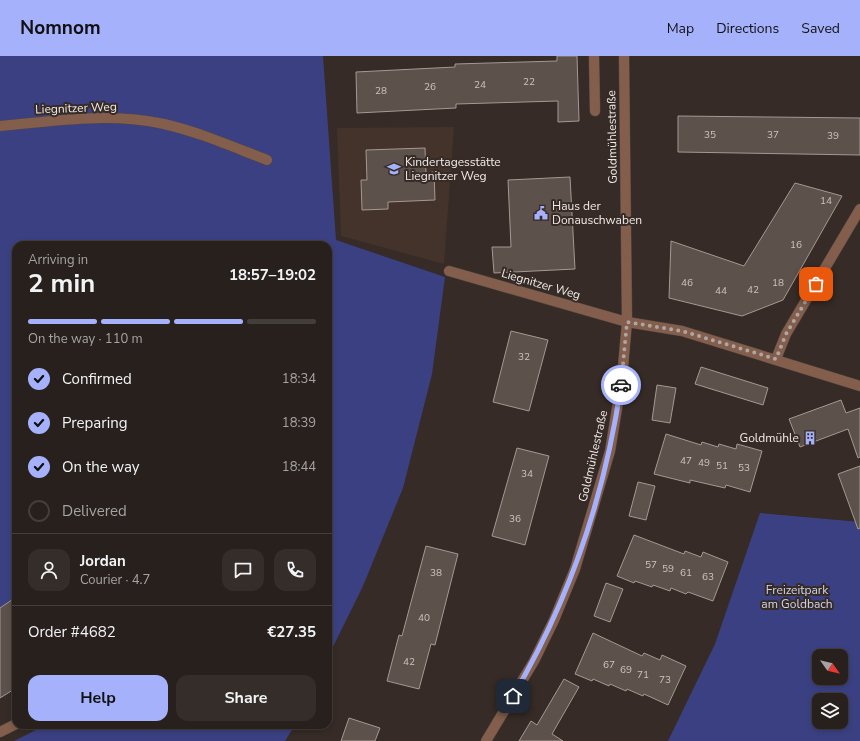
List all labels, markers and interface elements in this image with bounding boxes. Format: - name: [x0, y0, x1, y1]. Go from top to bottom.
- text: Nomnom: [20, 15, 101, 41]
- text: Map: [667, 19, 694, 38]
- text: Directions: [716, 19, 779, 38]
- text: Saved: [801, 19, 840, 38]
- house number: 22: [523, 75, 535, 89]
- house number: 24: [474, 78, 486, 92]
- house number: 26: [424, 80, 436, 94]
- house number: 28: [375, 84, 387, 98]
- street label: Goldmühlestraße: [603, 90, 621, 184]
- street label: Liegnitzer Weg: [35, 99, 117, 117]
- house number: 35: [704, 128, 716, 142]
- house number: 37: [767, 128, 779, 142]
- house number: 39: [827, 129, 839, 143]
- place label: Kindertagesstätte Liegnitzer Weg: [405, 154, 501, 184]
- school or university icon: Kindertagesstätte Liegnitzer Weg: [386, 161, 402, 177]
- house number: 14: [820, 194, 832, 208]
- place label: Haus der Donauschwaben: [552, 198, 642, 228]
- public building icon: Haus der Donauschwaben: [533, 205, 549, 221]
- house number: 16: [790, 238, 802, 252]
- text: Arriving in: [28, 251, 88, 269]
- text: 18:57–19:02: [229, 265, 316, 285]
- street label: Liegnitzer Weg: [500, 265, 582, 303]
- text: 2 min: [28, 266, 95, 301]
- pin: [799, 267, 833, 301]
- icon: bag: [805, 273, 827, 295]
- house number: 46: [681, 276, 693, 290]
- house number: 18: [772, 276, 784, 290]
- house number: 42: [747, 283, 759, 297]
- house number: 44: [715, 284, 727, 298]
- text: On the way · 110 m: [28, 330, 143, 348]
- house number: 32: [518, 350, 530, 364]
- courier: [601, 365, 641, 405]
- icon: check: [28, 368, 50, 390]
- text: Confirmed: [62, 369, 132, 389]
- text: 18:34: [282, 370, 316, 388]
- icon: car: [610, 374, 632, 396]
- street label: Goldmühlestraße: [575, 408, 611, 504]
- icon: check: [28, 412, 50, 434]
- text: Preparing: [62, 413, 127, 433]
- text: 18:39: [282, 414, 316, 432]
- place label: Goldmühle: [739, 430, 799, 446]
- building icon: Goldmühle: [802, 430, 818, 446]
- house number: 47: [680, 454, 692, 468]
- icon: check: [28, 456, 50, 478]
- house number: 49: [698, 456, 710, 470]
- text: On the way: [62, 457, 140, 477]
- text: 18:44: [282, 458, 316, 476]
- house number: 51: [716, 459, 728, 473]
- house number: 53: [738, 461, 750, 475]
- house number: 34: [521, 467, 533, 481]
- text: Delivered: [62, 501, 127, 521]
- house number: 36: [509, 512, 521, 526]
- button: person: [28, 549, 70, 591]
- button: chat: [222, 549, 264, 591]
- button: phone: [274, 549, 316, 591]
- text: Jordan: [80, 551, 126, 571]
- house number: 57: [645, 558, 657, 572]
- house number: 59: [662, 562, 674, 576]
- house number: 38: [430, 566, 442, 580]
- house number: 61: [680, 566, 692, 580]
- house number: 63: [702, 570, 714, 584]
- text: Courier · 4.7: [80, 571, 150, 589]
- park label: Freizeitpark am Goldbach: [761, 582, 833, 612]
- house number: 40: [418, 611, 430, 625]
- text: Order #4682: [28, 622, 116, 642]
- text: €27.35: [267, 622, 316, 642]
- north arrow: [812, 649, 848, 685]
- map controls: [812, 649, 848, 729]
- house number: 42: [403, 655, 415, 669]
- house number: 67: [603, 658, 615, 672]
- house number: 69: [620, 663, 632, 677]
- house number: 71: [637, 668, 649, 682]
- house number: 73: [659, 673, 671, 687]
- button: Help: [28, 675, 168, 721]
- button: Share: [176, 675, 316, 721]
- pin: [496, 679, 530, 713]
- icon: home: [502, 685, 524, 707]
- button: layers: [812, 693, 848, 729]

